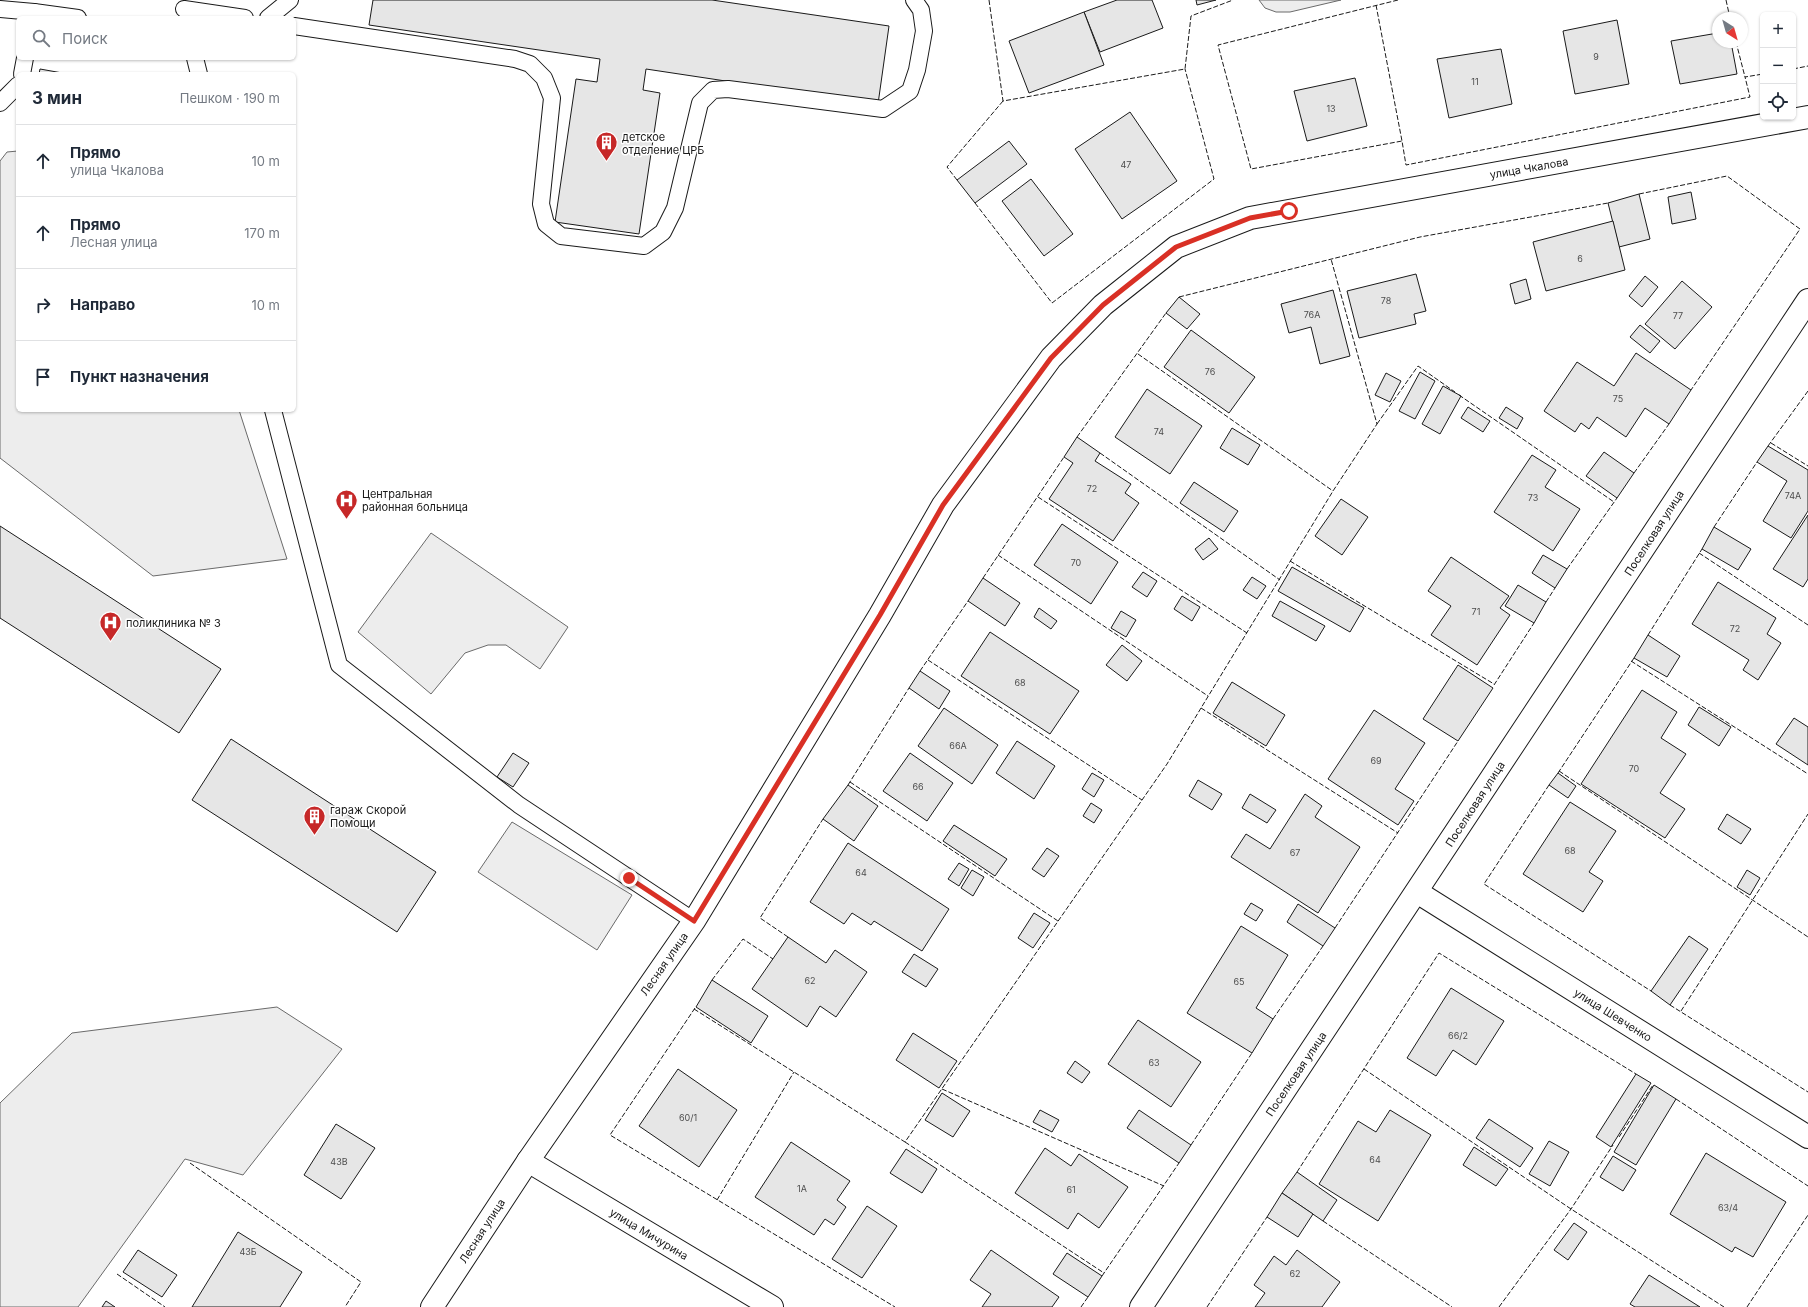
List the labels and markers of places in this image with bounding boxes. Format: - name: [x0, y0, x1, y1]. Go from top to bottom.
- building icon: детское отделение ЦРБ: [594, 130, 620, 163]
- place label: детское отделение ЦРБ: [622, 130, 704, 157]
- hospital icon: Центральная районная больница: [334, 487, 360, 520]
- place label: Центральная районная больница: [362, 487, 468, 514]
- hospital icon: поликлиника № 3: [98, 610, 124, 643]
- place label: поликлиника № 3: [126, 616, 221, 630]
- building icon: гараж Скорой Помощи: [301, 803, 327, 836]
- place label: гараж Скорой Помощи: [330, 803, 406, 830]

